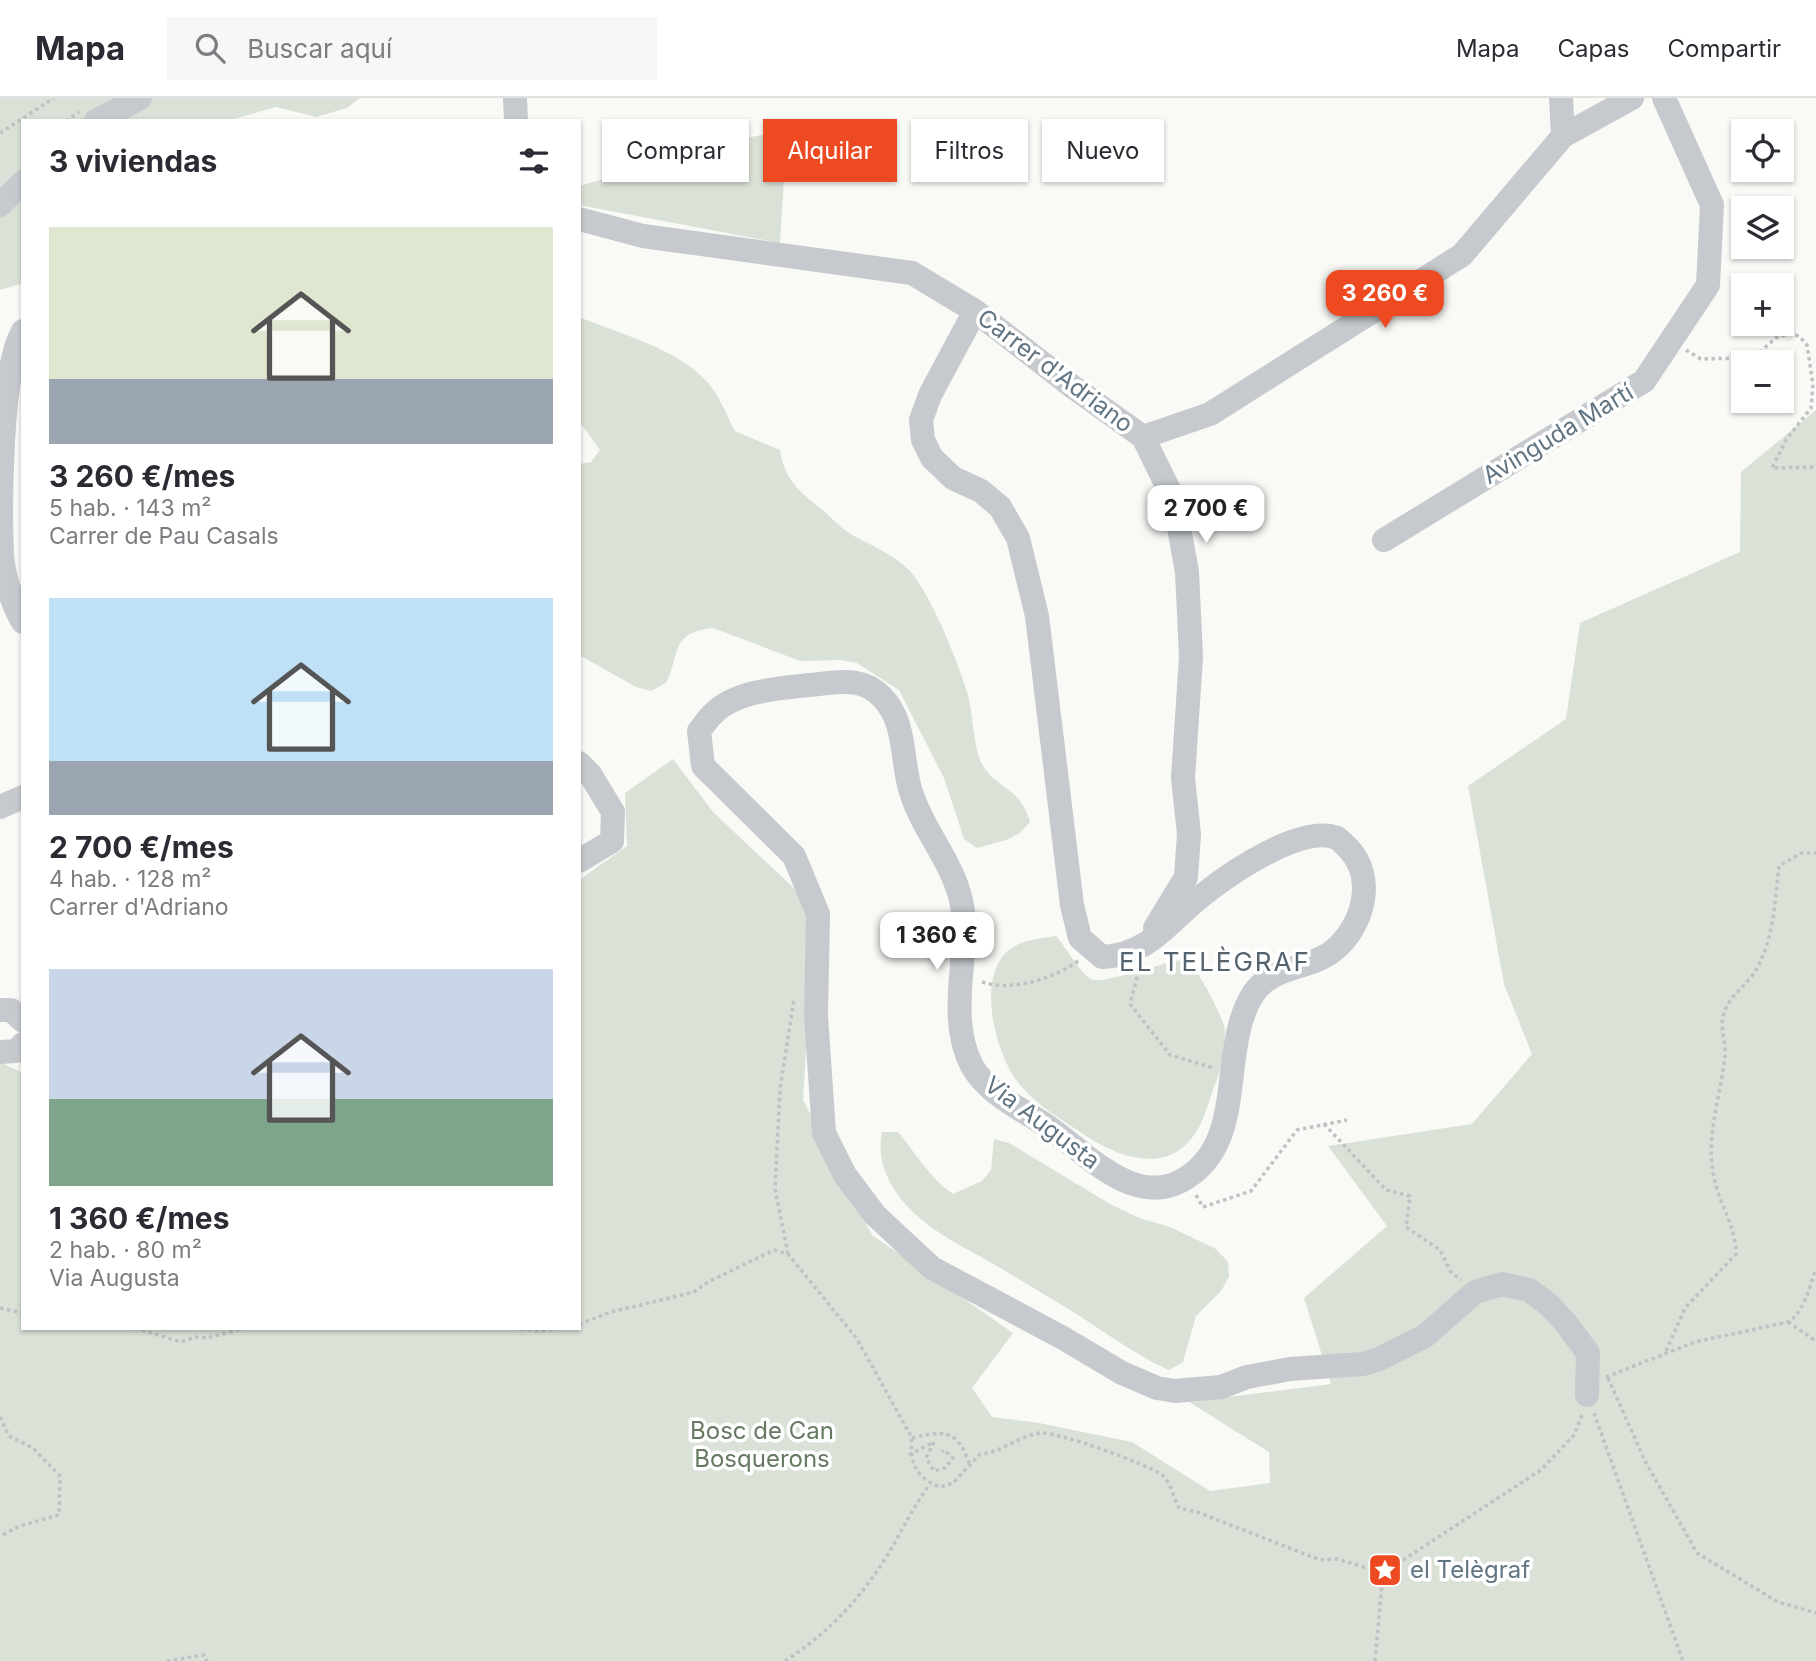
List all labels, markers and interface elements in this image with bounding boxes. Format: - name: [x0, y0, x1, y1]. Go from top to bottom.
- search box: [167, 17, 657, 80]
- text: Mapa: [35, 28, 125, 68]
- icon: search: [191, 29, 229, 67]
- text: Buscar aquí: [247, 33, 392, 64]
- text: Mapa: [1456, 34, 1519, 63]
- text: Capas: [1557, 34, 1630, 63]
- text: Compartir: [1668, 34, 1781, 63]
- chip: Comprar: [602, 119, 749, 182]
- chip: Alquilar: [763, 119, 897, 182]
- chip: Filtros: [911, 119, 1028, 182]
- chip: Nuevo: [1042, 119, 1164, 182]
- map controls: [1731, 119, 1794, 413]
- button: locate: [1731, 119, 1794, 182]
- icon: filters: [515, 142, 553, 180]
- text: 3 viviendas: [49, 143, 217, 179]
- button: layers: [1731, 196, 1794, 259]
- pin: 3 260 €: [1320, 271, 1450, 330]
- icon: home: [238, 273, 364, 399]
- button: +: [1731, 273, 1794, 336]
- text: 3 260 €: [1342, 279, 1428, 307]
- street label: Carrer d'Adriano: [972, 303, 1139, 439]
- button: −: [1731, 350, 1794, 413]
- street label: Avinguda Martí: [1477, 377, 1638, 490]
- text: 3 260 €/mes: [49, 458, 235, 494]
- pin: 2 700 €: [1141, 486, 1271, 545]
- text: 5 hab. · 143 m²: [49, 494, 211, 522]
- text: 2 700 €: [1163, 494, 1249, 522]
- text: Carrer de Pau Casals: [49, 522, 279, 550]
- icon: home: [238, 644, 364, 770]
- text: 2 700 €/mes: [49, 829, 234, 865]
- text: 4 hab. · 128 m²: [49, 865, 212, 893]
- text: Carrer d'Adriano: [49, 893, 229, 921]
- pin: 1 360 €: [872, 912, 1002, 972]
- text: 1 360 €: [896, 921, 978, 949]
- district label: EL TELÈGRAF: [1119, 946, 1311, 977]
- icon: home: [238, 1015, 364, 1141]
- street label: Via Augusta: [979, 1070, 1105, 1175]
- text: 1 360 €/mes: [49, 1200, 229, 1236]
- text: 2 hab. · 80 m²: [49, 1236, 202, 1264]
- text: Via Augusta: [49, 1264, 180, 1292]
- park label: Bosc de Can Bosquerons: [690, 1416, 834, 1473]
- place icon: el Telègraf: [1366, 1551, 1404, 1589]
- place label: el Telègraf: [1410, 1555, 1530, 1584]

